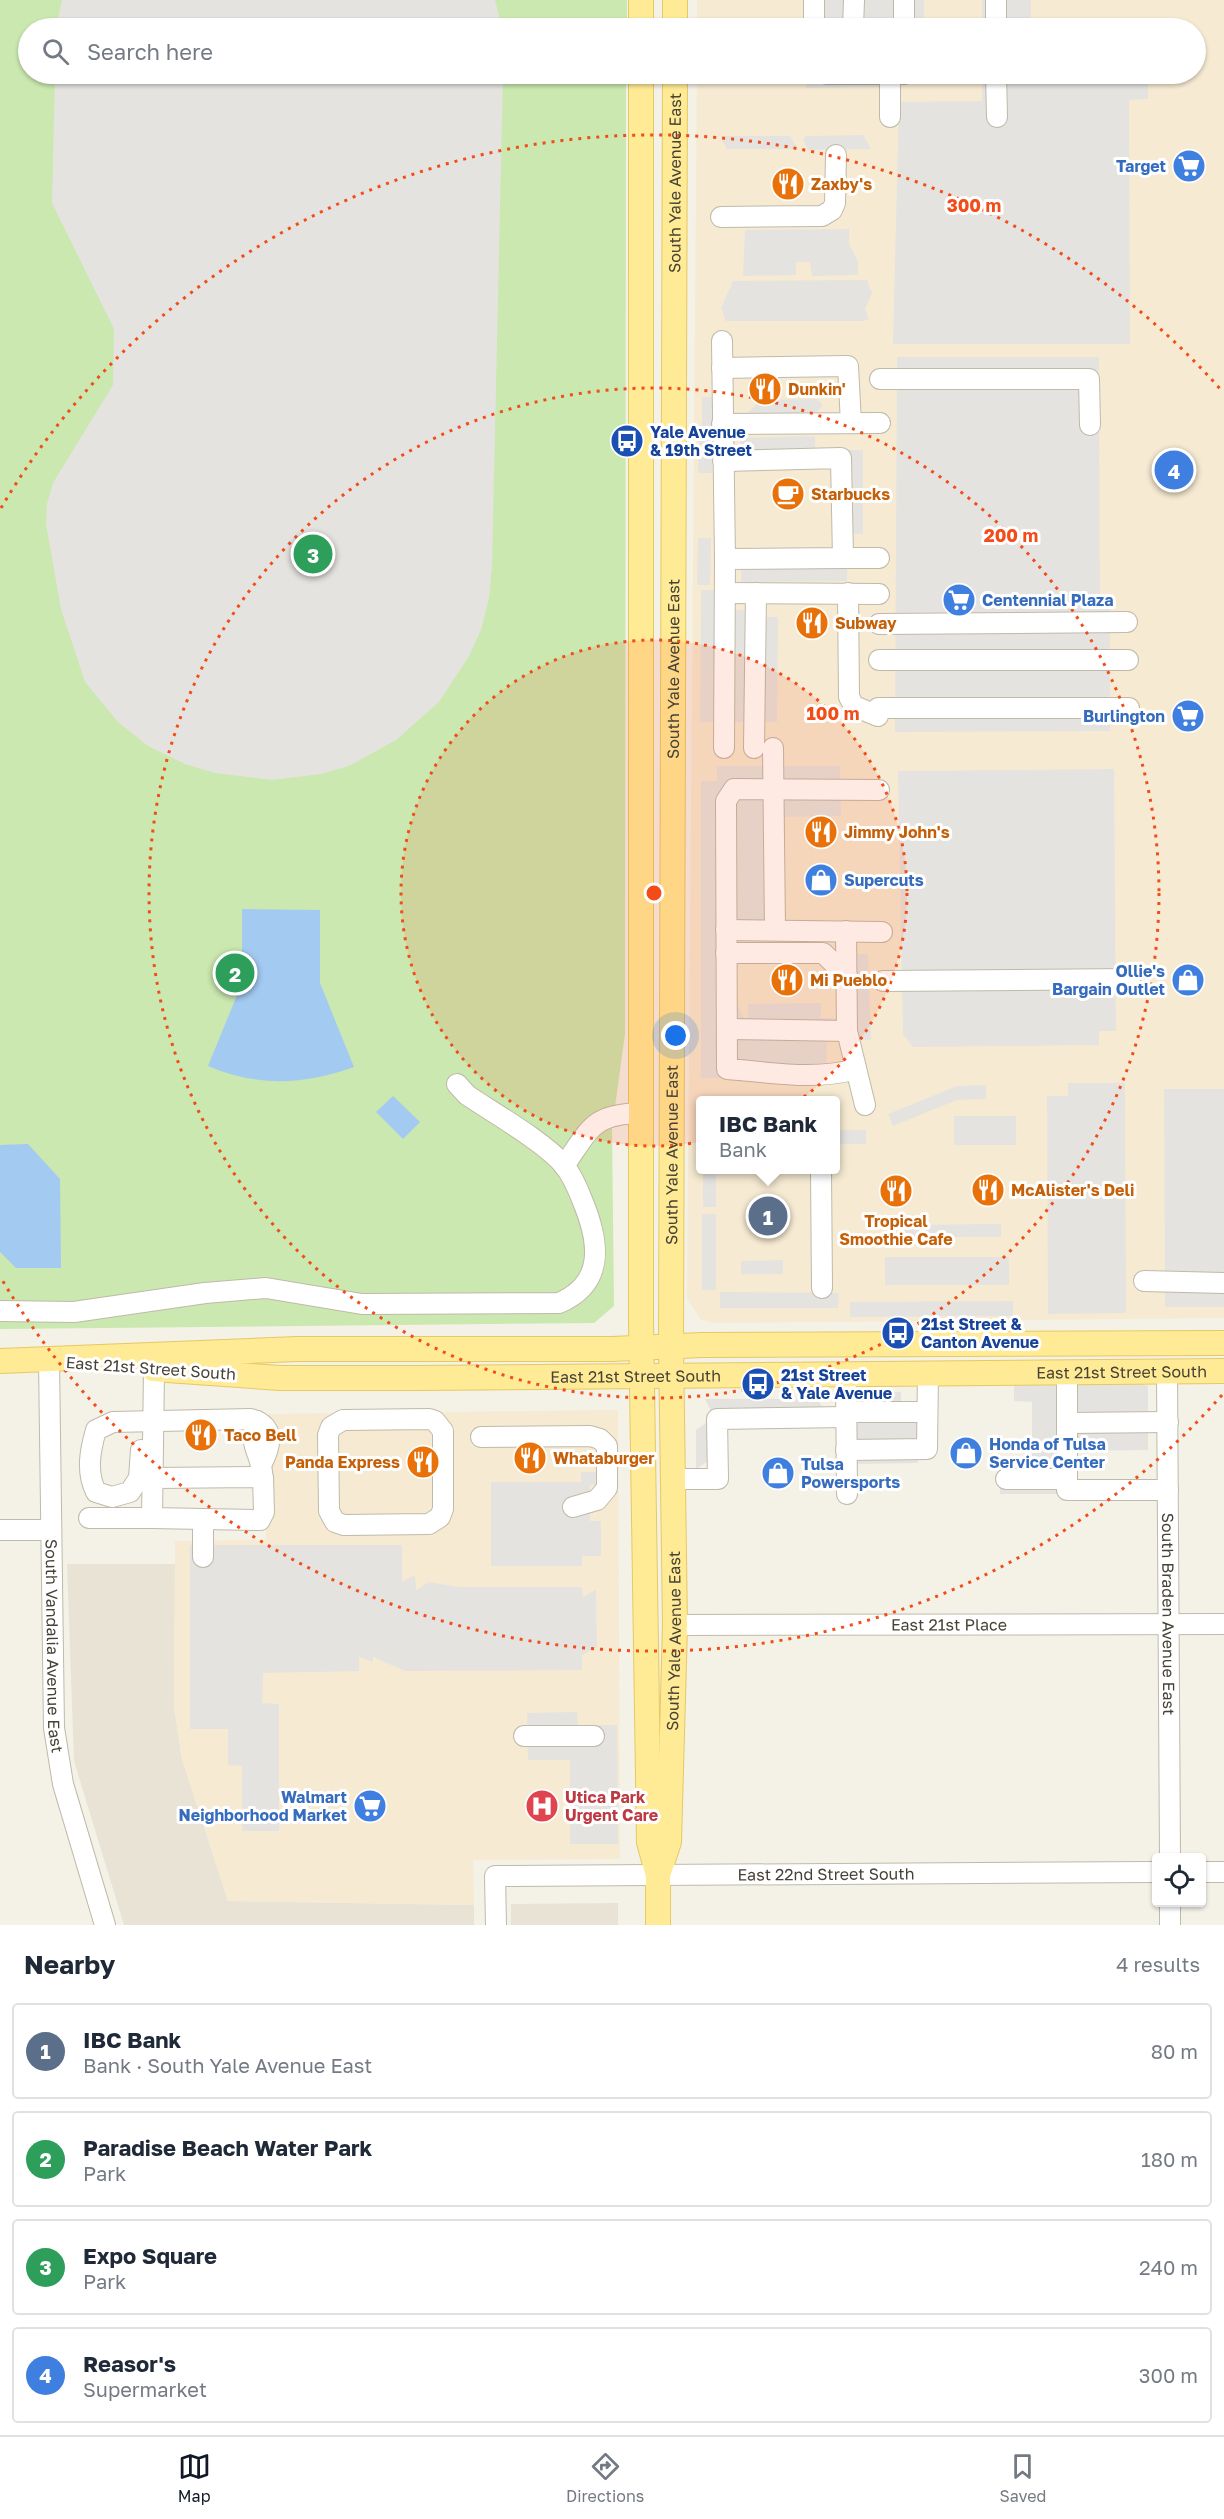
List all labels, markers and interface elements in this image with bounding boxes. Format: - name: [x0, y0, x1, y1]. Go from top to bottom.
- search box: [18, 18, 1206, 84]
- icon: search: [39, 35, 72, 68]
- text: Search here: [87, 38, 213, 65]
- street label: South Yale Avenue East: [664, 93, 685, 273]
- supermarket icon: Target: [1171, 148, 1207, 184]
- place label: Target: [1116, 156, 1166, 176]
- restaurant icon: Zaxby's: [770, 166, 806, 202]
- place label: Zaxby's: [811, 174, 872, 194]
- text: 300 m: [947, 194, 1001, 216]
- restaurant icon: Dunkin': [747, 371, 783, 407]
- place label: Dunkin': [788, 379, 846, 399]
- place label: Yale Avenue & 19th Street: [650, 422, 752, 460]
- bus stop icon: Yale Avenue & 19th Street: [609, 423, 645, 459]
- pin: 4: [1154, 448, 1194, 492]
- cafe icon: Starbucks: [770, 476, 806, 512]
- place label: Starbucks: [811, 484, 890, 504]
- text: 200 m: [984, 524, 1038, 546]
- pin: 3: [294, 532, 332, 576]
- street label: South Yale Avenue East: [663, 579, 683, 759]
- supermarket icon: Centennial Plaza: [941, 582, 977, 618]
- place label: Centennial Plaza: [982, 590, 1114, 610]
- restaurant icon: Subway: [794, 605, 830, 641]
- place label: Subway: [835, 613, 897, 633]
- supermarket icon: Burlington: [1170, 698, 1206, 734]
- text: 100 m: [807, 702, 859, 724]
- place label: Burlington: [1083, 706, 1165, 726]
- restaurant icon: Jimmy John's: [803, 814, 839, 850]
- place label: Jimmy John's: [844, 822, 950, 842]
- shop icon: Supercuts: [803, 862, 839, 898]
- place label: Supercuts: [844, 870, 924, 890]
- centre of rings: [644, 883, 664, 903]
- pin: 2: [216, 950, 254, 996]
- place label: Ollie's Bargain Outlet: [1052, 961, 1165, 999]
- restaurant icon: Mi Pueblo: [769, 962, 805, 998]
- shop icon: Ollie's Bargain Outlet: [1170, 962, 1206, 998]
- place label: Mi Pueblo: [810, 970, 887, 990]
- your location: [661, 1021, 690, 1050]
- street label: South Yale Avenue East: [661, 1065, 682, 1245]
- popup: [696, 1096, 840, 1174]
- text: IBC Bank: [719, 1110, 817, 1137]
- text: Bank: [719, 1137, 767, 1161]
- restaurant icon: McAlister's Deli: [970, 1172, 1006, 1208]
- restaurant icon: Tropical Smoothie Cafe: [878, 1173, 914, 1209]
- place label: McAlister's Deli: [1011, 1180, 1134, 1200]
- pin: 1: [748, 1194, 788, 1238]
- place label: Tropical Smoothie Cafe: [839, 1211, 953, 1249]
- place label: 21st Street & Canton Avenue: [921, 1314, 1039, 1352]
- bus stop icon: 21st Street & Canton Avenue: [880, 1315, 916, 1351]
- street label: East 21st Street South: [65, 1352, 237, 1384]
- street label: East 21st Street South: [1036, 1361, 1207, 1383]
- street label: East 21st Street South: [550, 1365, 721, 1387]
- place label: 21st Street & Yale Avenue: [781, 1365, 892, 1403]
- bus stop icon: 21st Street & Yale Avenue: [740, 1366, 776, 1402]
- restaurant icon: Taco Bell: [183, 1417, 219, 1453]
- place label: Taco Bell: [224, 1425, 297, 1445]
- place label: Honda of Tulsa Service Center: [989, 1434, 1106, 1472]
- shop icon: Honda of Tulsa Service Center: [948, 1435, 984, 1471]
- restaurant icon: Whataburger: [512, 1440, 548, 1476]
- restaurant icon: Panda Express: [405, 1444, 441, 1480]
- place label: Whataburger: [553, 1448, 655, 1468]
- place label: Panda Express: [285, 1452, 400, 1472]
- place label: Tulsa Powersports: [801, 1454, 900, 1492]
- shop icon: Tulsa Powersports: [760, 1455, 796, 1491]
- street label: South Braden Avenue East: [1158, 1513, 1179, 1715]
- street label: South Vandalia Avenue East: [41, 1539, 68, 1754]
- street label: South Yale Avenue East: [662, 1551, 685, 1731]
- street label: East 21st Place: [891, 1614, 1007, 1635]
- place label: Walmart Neighborhood Market: [179, 1787, 347, 1825]
- place label: Utica Park Urgent Care: [565, 1787, 658, 1825]
- supermarket icon: Walmart Neighborhood Market: [352, 1788, 388, 1824]
- hospital icon: Utica Park Urgent Care: [524, 1788, 560, 1824]
- map controls: [1152, 1853, 1206, 1907]
- button: locate: [1152, 1853, 1206, 1907]
- street label: East 22nd Street South: [737, 1863, 915, 1885]
- text: Nearby: [24, 1949, 115, 1980]
- text: 4 results: [1116, 1952, 1200, 1976]
- text: IBC Bank: [83, 2026, 181, 2053]
- text: 1: [40, 2039, 51, 2063]
- text: 80 m: [1151, 2039, 1198, 2063]
- text: Bank · South Yale Avenue East: [83, 2053, 372, 2077]
- text: Paradise Beach Water Park: [83, 2134, 372, 2161]
- text: 2: [39, 2147, 52, 2171]
- text: 180 m: [1141, 2147, 1198, 2171]
- text: Park: [83, 2161, 126, 2185]
- text: Expo Square: [83, 2242, 217, 2269]
- text: 3: [39, 2255, 52, 2279]
- text: 240 m: [1139, 2255, 1198, 2279]
- text: Park: [83, 2269, 126, 2293]
- text: Reasor's: [83, 2350, 176, 2377]
- text: 4: [39, 2363, 52, 2387]
- text: 300 m: [1139, 2363, 1198, 2387]
- text: Supermarket: [83, 2377, 207, 2401]
- tab: Map: [178, 2450, 211, 2506]
- tab: Directions: [566, 2450, 644, 2506]
- tab: Saved: [1000, 2450, 1046, 2506]

